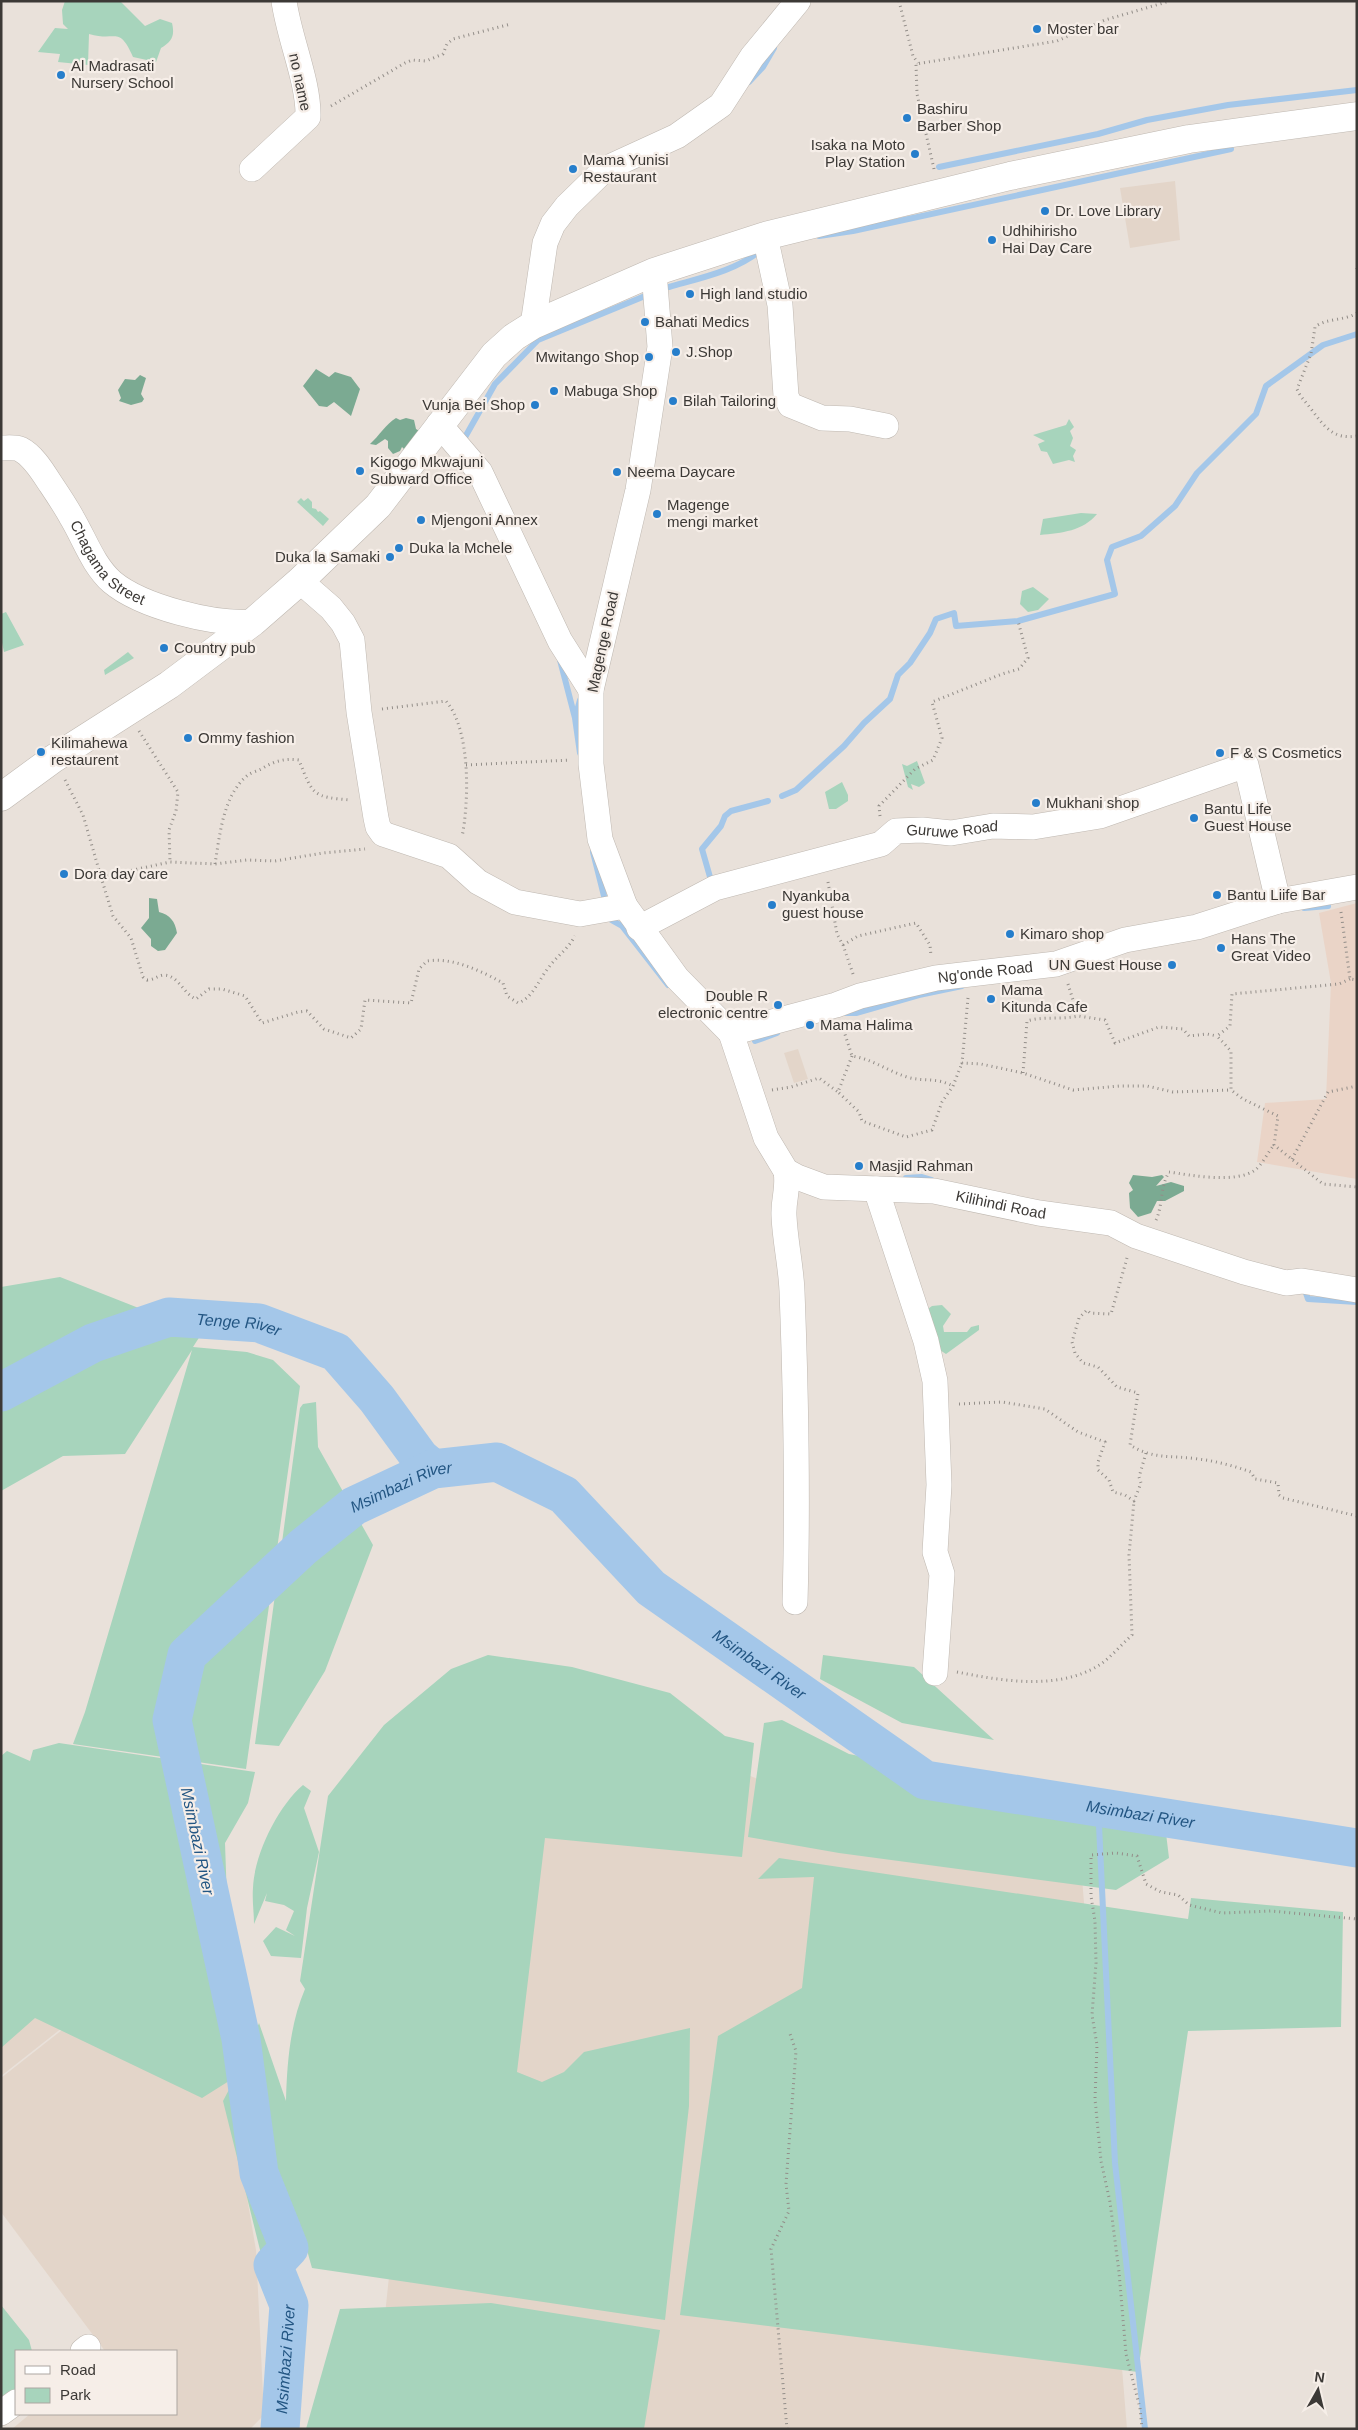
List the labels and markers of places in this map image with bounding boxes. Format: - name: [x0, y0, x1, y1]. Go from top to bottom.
- place label: Moster bar: [1047, 20, 1119, 37]
- marker: Moster bar: [1031, 23, 1043, 35]
- place label: Al Madrasati Nursery School: [71, 57, 174, 91]
- marker: Al Madrasati Nursery School: [55, 69, 67, 81]
- place label: Bashiru Barber Shop: [917, 100, 1001, 134]
- marker: Bashiru Barber Shop: [901, 112, 913, 124]
- place label: Isaka na Moto Play Station: [811, 136, 905, 170]
- marker: Isaka na Moto Play Station: [909, 148, 921, 160]
- place label: Mama Yunisi Restaurant: [583, 151, 669, 185]
- marker: Mama Yunisi Restaurant: [567, 163, 579, 175]
- place label: Dr. Love Library: [1055, 202, 1161, 219]
- marker: Dr. Love Library: [1039, 205, 1051, 217]
- place label: Udhihirisho Hai Day Care: [1002, 222, 1092, 256]
- marker: Udhihirisho Hai Day Care: [986, 234, 998, 246]
- place label: High land studio: [700, 285, 808, 302]
- marker: High land studio: [684, 288, 696, 300]
- place label: Bahati Medics: [655, 313, 749, 330]
- marker: Bahati Medics: [639, 316, 651, 328]
- place label: J.Shop: [686, 343, 733, 360]
- marker: J.Shop: [670, 346, 682, 358]
- place label: Mwitango Shop: [536, 348, 639, 365]
- marker: Mwitango Shop: [643, 351, 655, 363]
- place label: Mabuga Shop: [564, 382, 657, 399]
- marker: Mabuga Shop: [548, 385, 560, 397]
- place label: Bilah Tailoring: [683, 392, 776, 409]
- marker: Bilah Tailoring: [667, 395, 679, 407]
- place label: Vunja Bei Shop: [422, 396, 525, 413]
- marker: Vunja Bei Shop: [529, 399, 541, 411]
- place label: Kigogo Mkwajuni Subward Office: [370, 453, 483, 487]
- place label: Neema Daycare: [627, 463, 735, 480]
- marker: Kigogo Mkwajuni Subward Office: [354, 465, 366, 477]
- marker: Neema Daycare: [611, 466, 623, 478]
- place label: Magenge mengi market: [667, 496, 759, 530]
- marker: Magenge mengi market: [651, 508, 663, 520]
- place label: Mjengoni Annex: [431, 511, 538, 528]
- marker: Mjengoni Annex: [415, 514, 427, 526]
- place label: Duka la Mchele: [409, 539, 512, 556]
- marker: Duka la Mchele: [393, 542, 405, 554]
- place label: Duka la Samaki: [275, 548, 380, 565]
- marker: Duka la Samaki: [384, 551, 396, 563]
- place label: Country pub: [174, 639, 256, 656]
- marker: Country pub: [158, 642, 170, 654]
- place label: Ommy fashion: [198, 729, 295, 746]
- marker: Ommy fashion: [182, 732, 194, 744]
- place label: Kilimahewa restaurent: [51, 734, 128, 768]
- place label: F & S Cosmetics: [1230, 744, 1342, 761]
- marker: Kilimahewa restaurent: [35, 746, 47, 758]
- marker: F & S Cosmetics: [1214, 747, 1226, 759]
- place label: Mukhani shop: [1046, 794, 1139, 811]
- marker: Mukhani shop: [1030, 797, 1042, 809]
- place label: Bantu Life Guest House: [1204, 800, 1292, 834]
- marker: Bantu Life Guest House: [1188, 812, 1200, 824]
- place label: Dora day care: [74, 865, 168, 882]
- marker: Dora day care: [58, 868, 70, 880]
- place label: Bantu Liife Bar: [1227, 886, 1325, 903]
- place label: Nyankuba guest house: [782, 887, 864, 921]
- marker: Bantu Liife Bar: [1211, 889, 1223, 901]
- marker: Nyankuba guest house: [766, 899, 778, 911]
- place label: Kimaro shop: [1020, 925, 1104, 942]
- marker: Kimaro shop: [1004, 928, 1016, 940]
- place label: Hans The Great Video: [1231, 930, 1311, 964]
- marker: Hans The Great Video: [1215, 942, 1227, 954]
- place label: UN Guest House: [1049, 956, 1162, 973]
- marker: UN Guest House: [1166, 959, 1178, 971]
- place label: Mama Kitunda Cafe: [1001, 981, 1088, 1015]
- place label: Double R electronic centre: [658, 987, 768, 1021]
- marker: Mama Kitunda Cafe: [985, 993, 997, 1005]
- marker: Double R electronic centre: [772, 999, 784, 1011]
- place label: Mama Halima: [820, 1016, 913, 1033]
- marker: Mama Halima: [804, 1019, 816, 1031]
- place label: Masjid Rahman: [869, 1157, 973, 1174]
- marker: Masjid Rahman: [853, 1160, 865, 1172]

